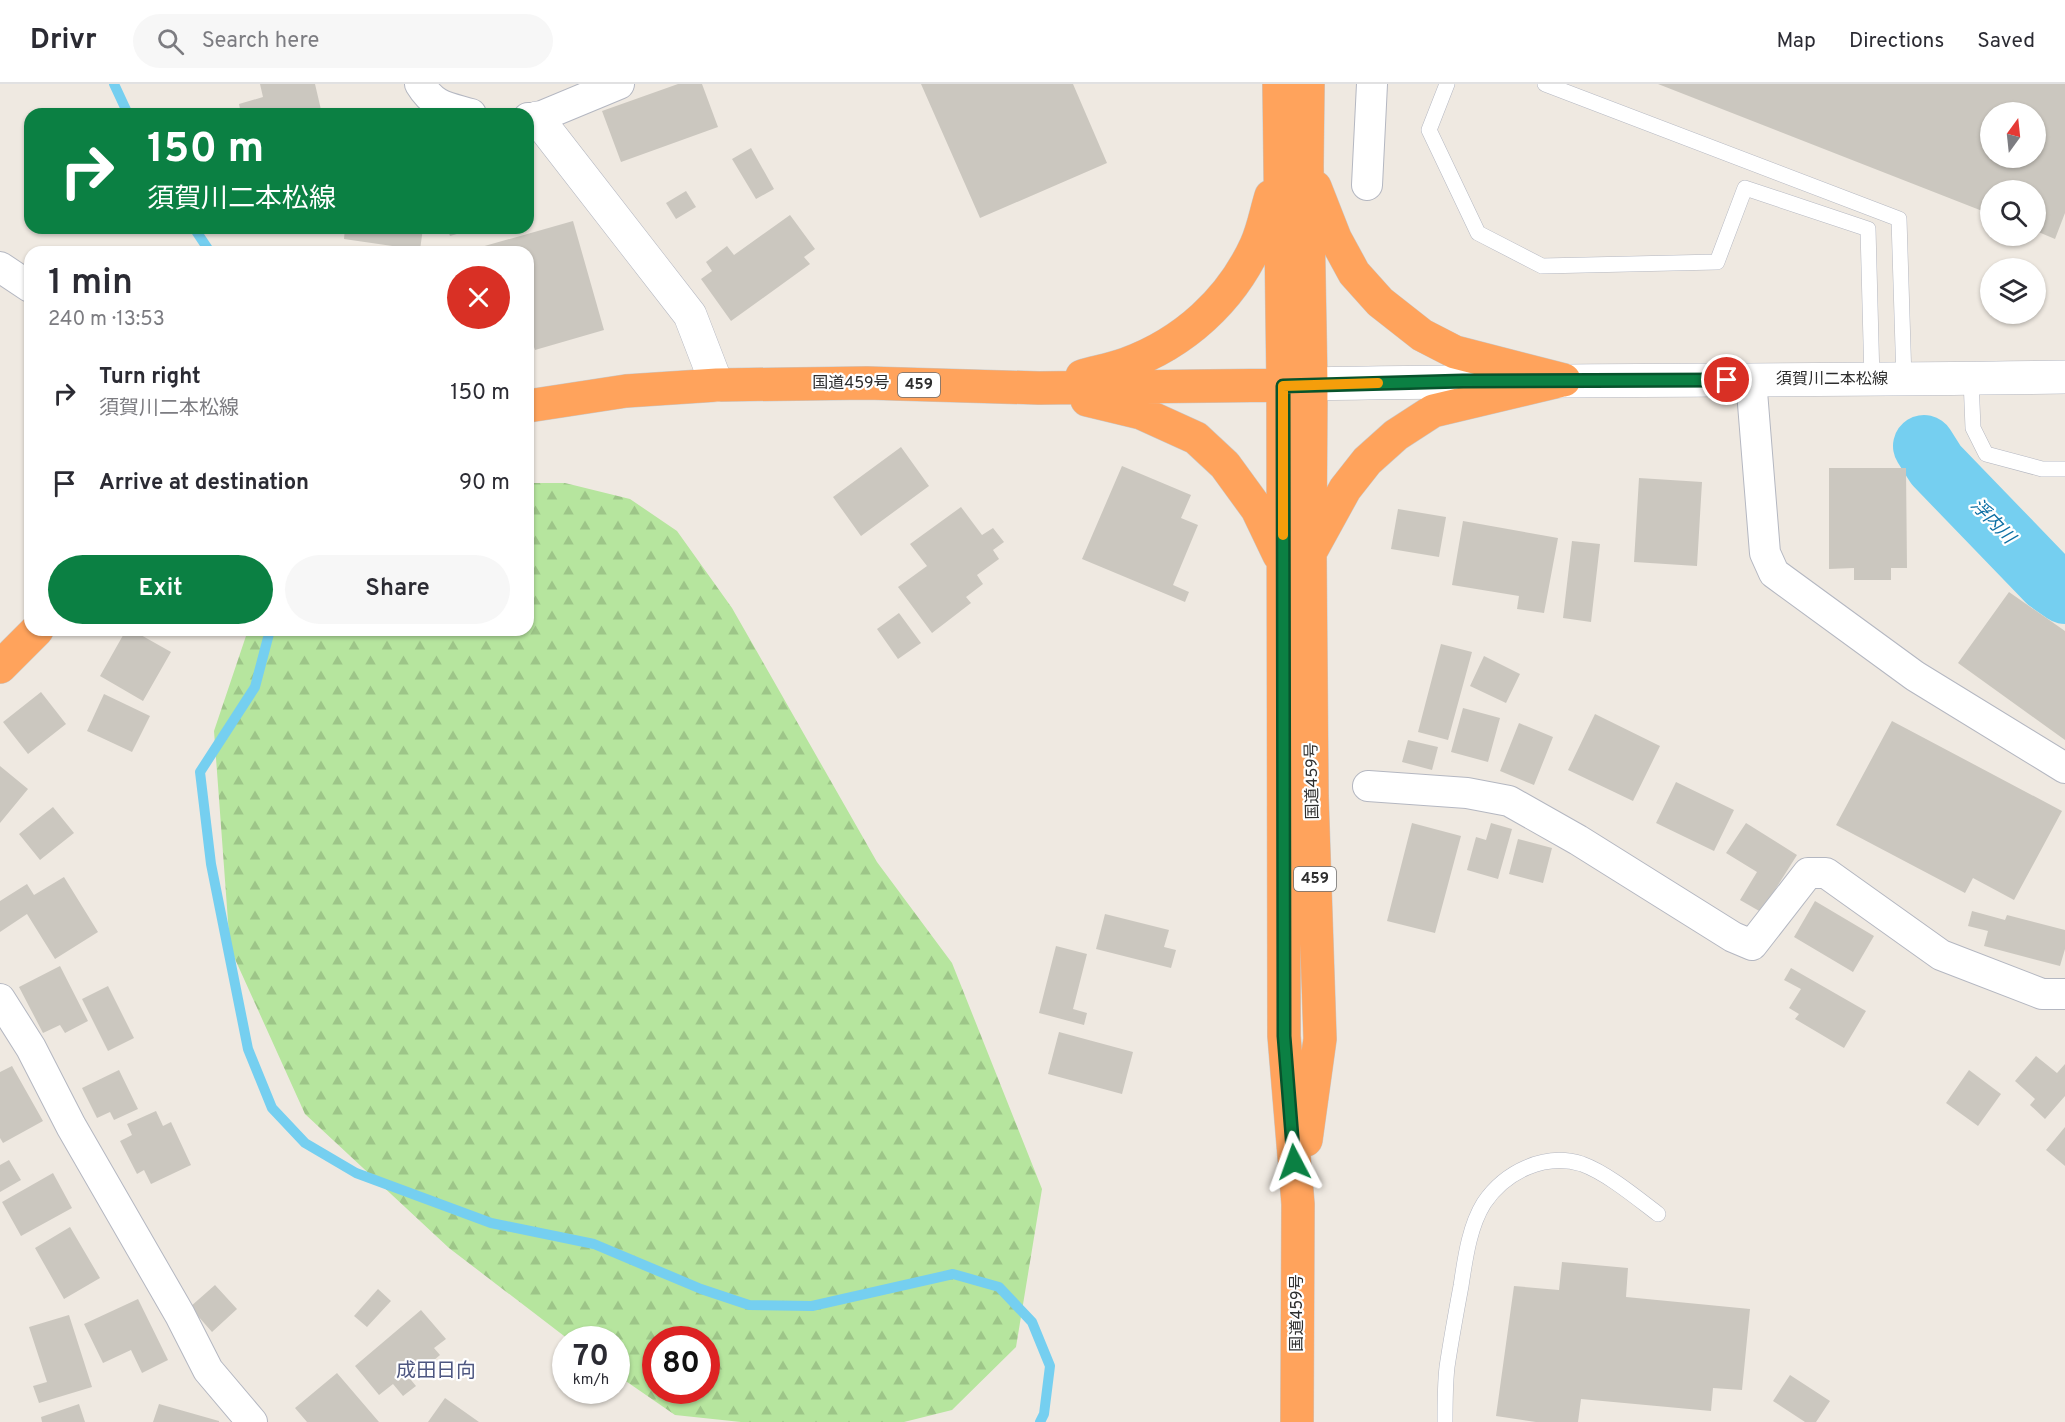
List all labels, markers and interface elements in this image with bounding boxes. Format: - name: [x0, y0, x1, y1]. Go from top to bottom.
- search box: [133, 14, 553, 68]
- text: Drivr: [30, 23, 97, 59]
- icon: search: [154, 25, 187, 58]
- text: Search here: [202, 28, 319, 55]
- text: Map: [1776, 28, 1816, 55]
- text: Directions: [1849, 28, 1944, 55]
- text: Saved: [1977, 28, 2035, 55]
- north arrow: [1980, 102, 2046, 168]
- map controls: [1980, 102, 2046, 324]
- text: 150 m: [147, 124, 264, 177]
- icon: right: [48, 132, 126, 210]
- button: search: [1980, 180, 2046, 246]
- text: 須賀川二本松線: [147, 183, 336, 217]
- button: layers: [1980, 258, 2046, 324]
- text: 1 min: [48, 261, 133, 307]
- button: close: [447, 266, 510, 329]
- text: 240 m · 13:53: [48, 307, 165, 333]
- pin: [1701, 354, 1752, 405]
- icon: arrive: [1710, 363, 1743, 396]
- text: Turn right: [99, 364, 201, 391]
- street label: 須賀川二本松線: [1776, 370, 1888, 390]
- road number: 459: [898, 373, 940, 397]
- street label: 国道459号: [812, 374, 890, 394]
- icon: right: [48, 377, 81, 410]
- text: 150 m: [450, 380, 510, 407]
- text: 須賀川二本松線: [99, 396, 239, 422]
- icon: arrive: [48, 467, 81, 500]
- text: Arrive at destination: [99, 470, 309, 497]
- text: 90 m: [459, 470, 510, 497]
- water label: 浮内川: [1965, 495, 2020, 551]
- button: Exit: [48, 555, 273, 624]
- button: Share: [285, 555, 510, 624]
- street label: 国道459号: [1302, 742, 1324, 820]
- road number: 459: [1294, 867, 1336, 891]
- position arrow: [1262, 1130, 1326, 1194]
- street label: 国道459号: [1288, 1274, 1308, 1352]
- speed limit sign: 80: [642, 1326, 720, 1404]
- text: 70: [573, 1339, 609, 1376]
- district label: 成田日向: [396, 1359, 476, 1385]
- text: km/h: [573, 1371, 609, 1390]

